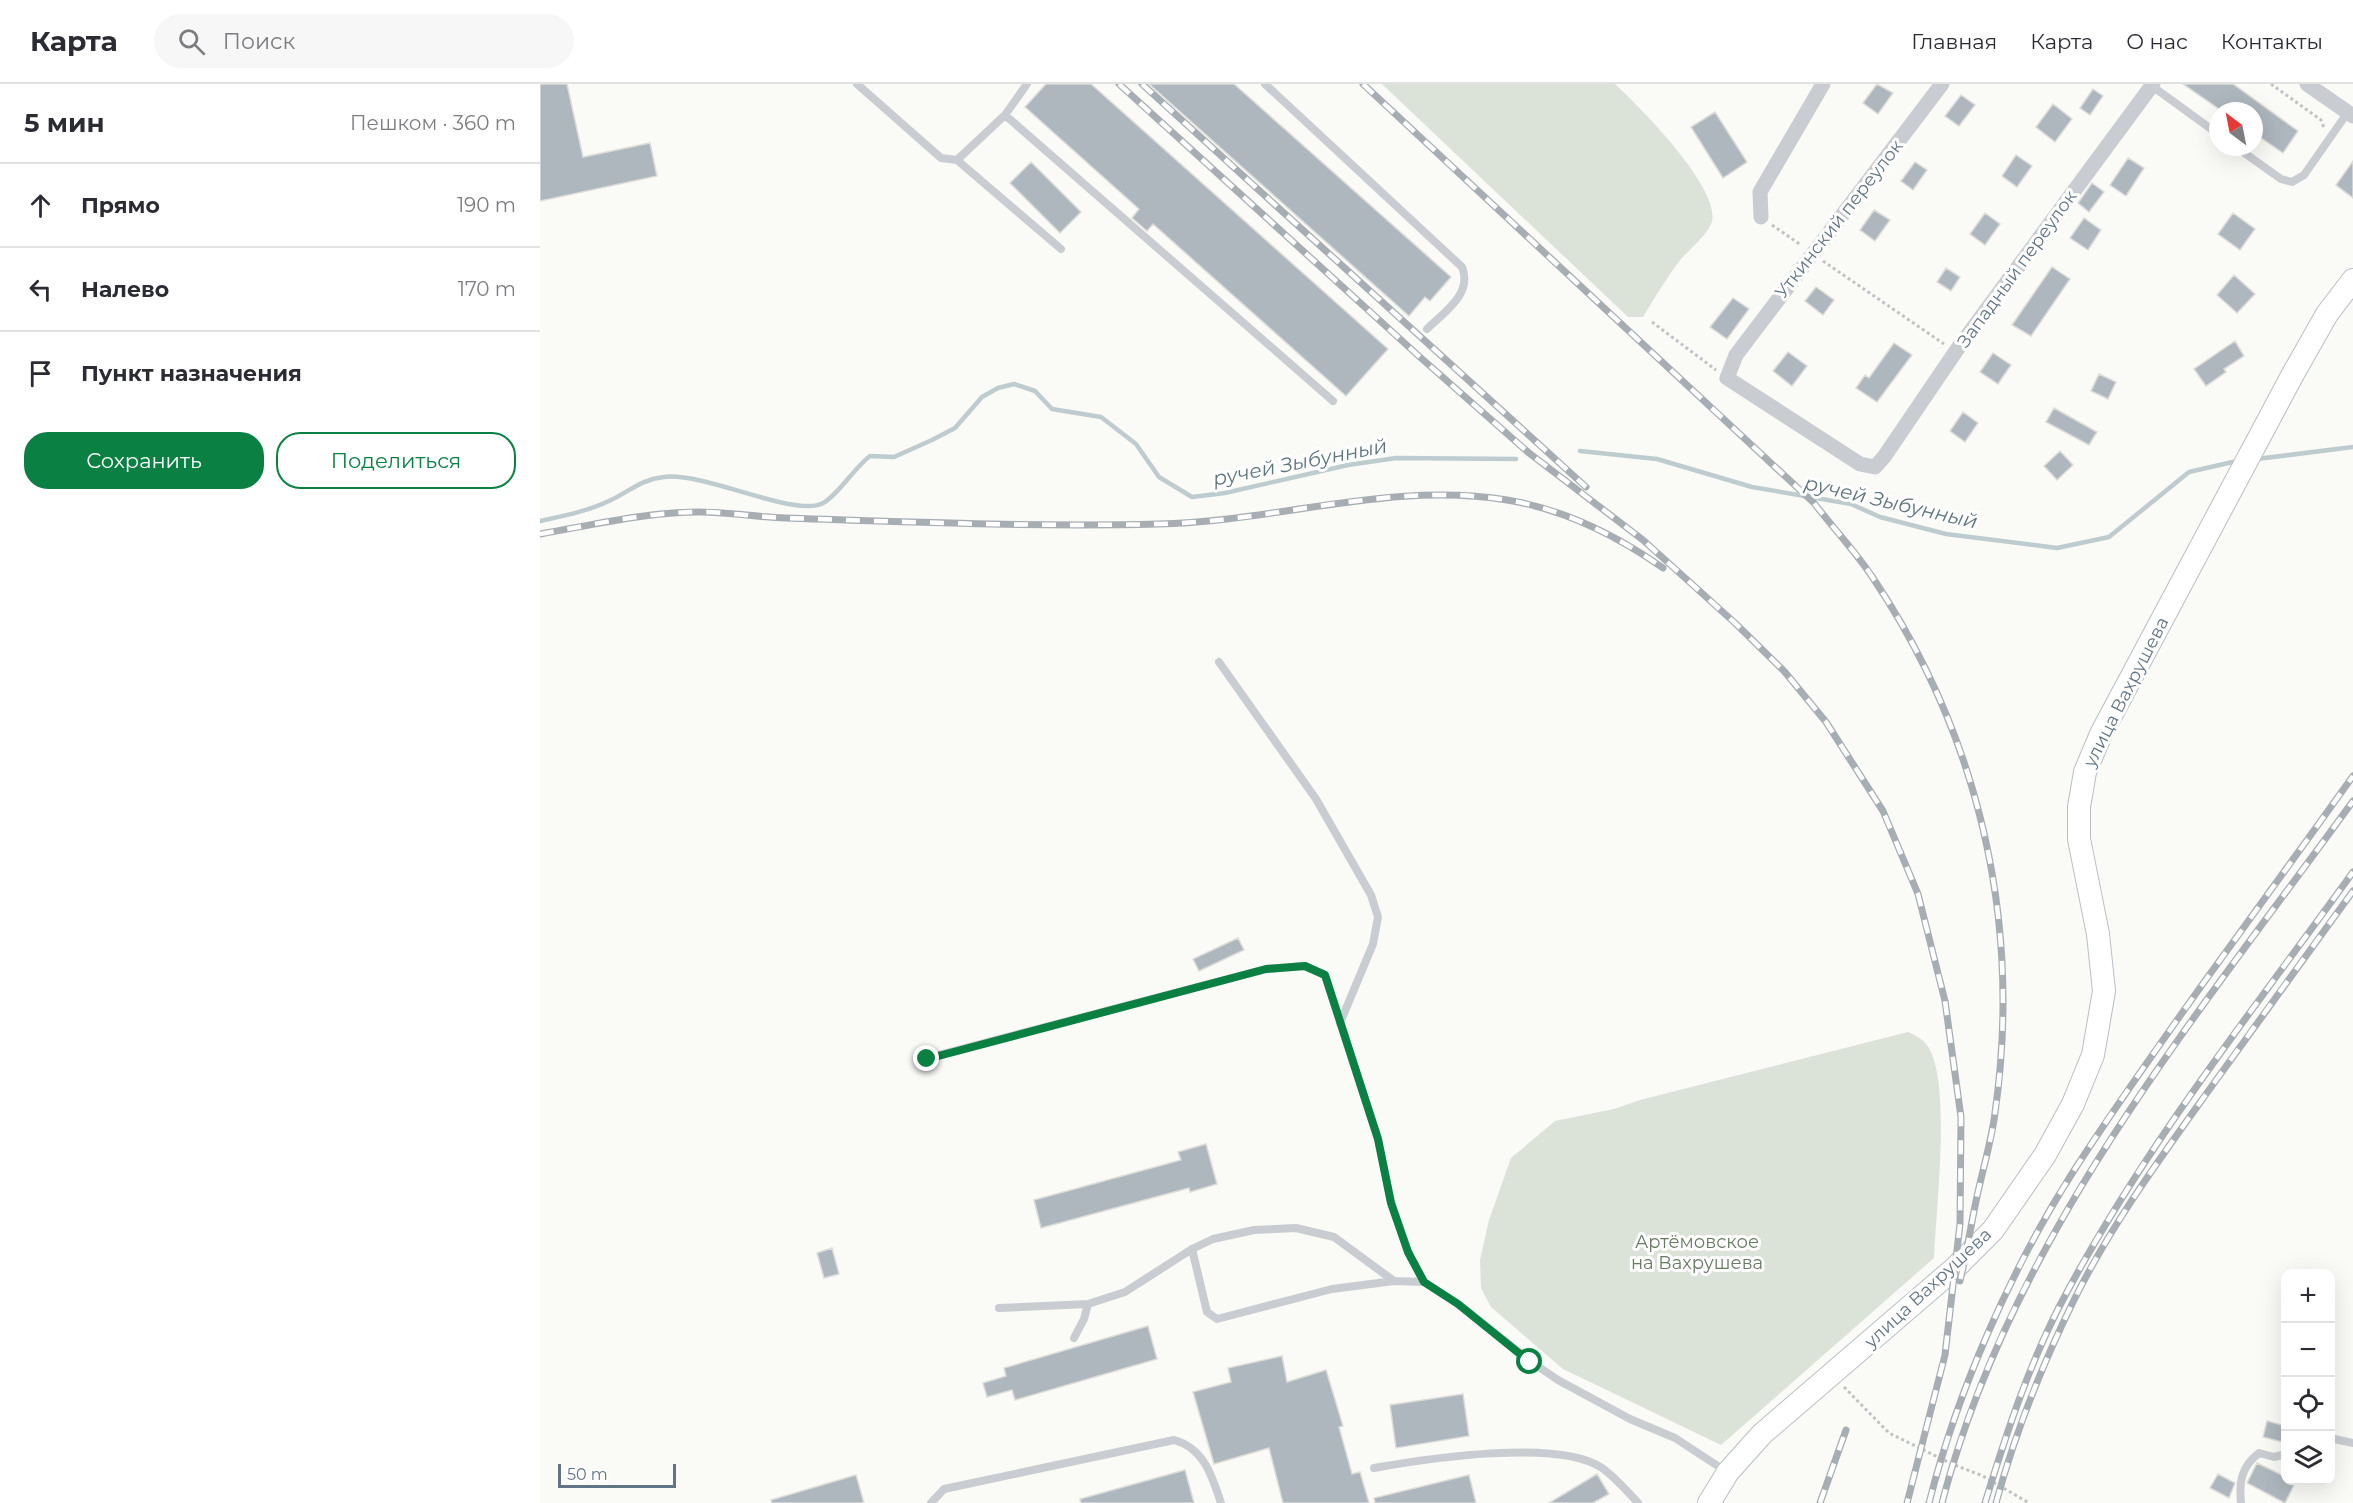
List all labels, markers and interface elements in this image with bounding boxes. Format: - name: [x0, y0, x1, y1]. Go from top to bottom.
- search box: [154, 14, 574, 68]
- text: Карта: [30, 24, 118, 58]
- icon: search: [175, 25, 208, 58]
- text: Поиск: [223, 28, 295, 55]
- text: Главная: [1911, 29, 1997, 54]
- text: Карта: [2030, 29, 2093, 54]
- text: О нас: [2126, 29, 2188, 54]
- text: Контакты: [2221, 29, 2323, 54]
- north arrow: [2209, 102, 2263, 156]
- text: 5 мин: [24, 107, 105, 139]
- text: Пешком · 360 m: [350, 111, 516, 135]
- street label: Уткинский переулок: [1770, 135, 1908, 303]
- street label: Западный переулок: [1953, 186, 2082, 352]
- icon: ahead: [24, 189, 57, 222]
- text: Прямо: [81, 192, 160, 219]
- text: 190 m: [457, 193, 516, 217]
- icon: left: [24, 273, 57, 306]
- text: Налево: [81, 276, 169, 303]
- text: 170 m: [458, 277, 516, 301]
- icon: arrive: [24, 357, 57, 390]
- text: Пункт назначения: [81, 360, 302, 387]
- button: Сохранить: [24, 432, 264, 489]
- button: Поделиться: [276, 432, 516, 489]
- water label: ручей Зыбунный: [1211, 433, 1389, 491]
- water label: ручей Зыбунный: [1802, 470, 1980, 534]
- street label: улица Вахрушева: [2078, 613, 2173, 772]
- route end: [913, 1045, 939, 1071]
- street label: улица Вахрушева: [1859, 1223, 1996, 1353]
- park label: Артёмовское на Вахрушева: [1631, 1231, 1763, 1274]
- map controls: [2281, 1269, 2335, 1485]
- button: +: [2281, 1269, 2335, 1323]
- button: −: [2281, 1323, 2335, 1377]
- route start: [1516, 1348, 1542, 1374]
- button: locate: [2281, 1377, 2335, 1431]
- button: layers: [2281, 1431, 2335, 1485]
- scale bar: [558, 1461, 676, 1488]
- text: 50 m: [567, 1465, 608, 1484]

